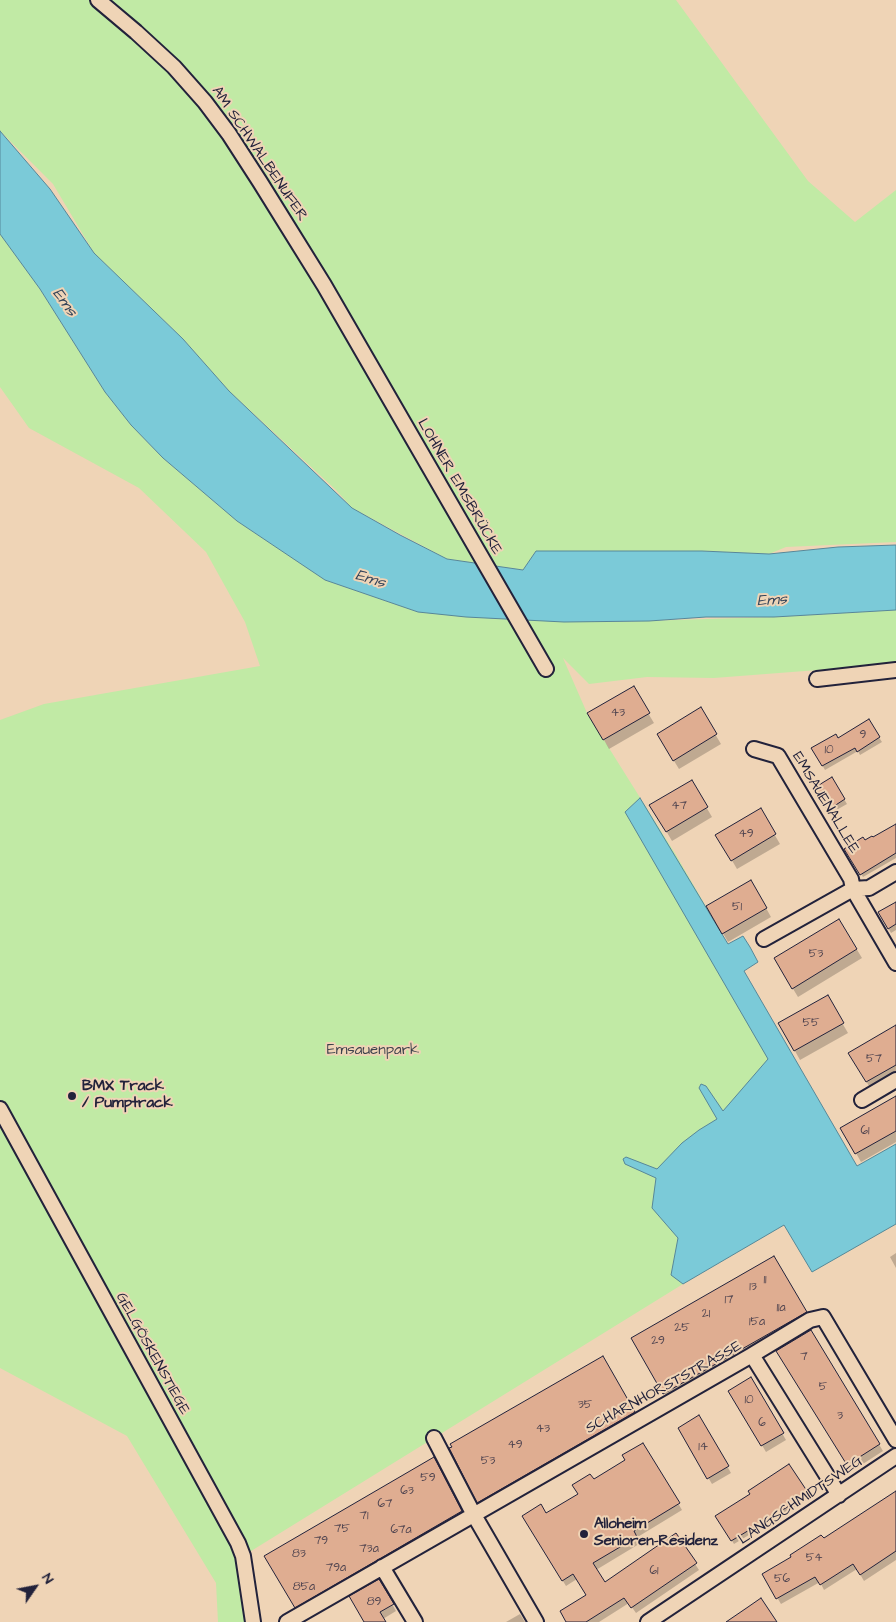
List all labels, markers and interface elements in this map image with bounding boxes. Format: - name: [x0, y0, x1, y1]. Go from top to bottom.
- street label: AM SCHWALBENUFER: [207, 83, 311, 225]
- water label: Ems: [47, 285, 81, 321]
- street label: LOHNER EMSBRÜCKE: [413, 416, 505, 558]
- water label: Ems: [353, 566, 387, 594]
- water label: Ems: [757, 591, 787, 611]
- house number: 43: [611, 706, 625, 720]
- house number: 9: [860, 728, 866, 742]
- house number: 10: [824, 743, 834, 757]
- street label: EMSAUENALLEE: [788, 749, 862, 857]
- house number: 47: [671, 799, 687, 813]
- house number: 49: [738, 827, 754, 841]
- house number: 51: [732, 900, 742, 914]
- house number: 53: [809, 947, 823, 961]
- house number: 55: [803, 1016, 819, 1030]
- park label: Emsauenpark: [327, 1042, 419, 1060]
- house number: 57: [866, 1052, 882, 1066]
- place label: BMX Track / Pumptrack: [82, 1078, 173, 1113]
- marker: BMX Track / Pumptrack: [66, 1090, 78, 1102]
- house number: 61: [860, 1124, 870, 1138]
- house number: 11: [763, 1273, 767, 1287]
- house number: 13: [749, 1280, 757, 1294]
- street label: GELGÖSKENSTIEGE: [111, 1290, 193, 1418]
- house number: 17: [725, 1293, 733, 1307]
- house number: 11a: [776, 1301, 786, 1315]
- house number: 21: [702, 1307, 710, 1321]
- house number: 15a: [749, 1315, 765, 1329]
- house number: 25: [674, 1321, 690, 1335]
- house number: 29: [651, 1334, 665, 1348]
- street label: SCHARNHORSTSTRASSE: [583, 1338, 745, 1438]
- house number: 7: [800, 1350, 808, 1364]
- house number: 5: [819, 1380, 827, 1394]
- house number: 10: [744, 1393, 754, 1407]
- house number: 35: [578, 1398, 592, 1412]
- house number: 3: [837, 1409, 843, 1423]
- house number: 6: [758, 1416, 766, 1430]
- house number: 43: [536, 1422, 550, 1436]
- house number: 49: [508, 1438, 522, 1452]
- house number: 14: [698, 1440, 708, 1454]
- street label: LANGSCHMIDTSWEG: [735, 1453, 867, 1549]
- house number: 53: [481, 1454, 495, 1468]
- house number: 59: [420, 1471, 436, 1485]
- house number: 63: [400, 1484, 414, 1498]
- house number: 67: [378, 1497, 392, 1511]
- house number: 71: [360, 1509, 368, 1523]
- place label: Alloheim Senioren-Residenz: [594, 1516, 718, 1551]
- house number: 75: [334, 1522, 350, 1536]
- house number: 67a: [390, 1523, 412, 1537]
- marker: Alloheim Senioren-Residenz: [578, 1528, 590, 1540]
- house number: 79: [314, 1534, 328, 1548]
- house number: 73a: [359, 1542, 379, 1556]
- house number: 83: [292, 1547, 306, 1561]
- house number: 54: [806, 1551, 822, 1565]
- house number: 79a: [326, 1561, 346, 1575]
- north arrow: [10, 1562, 60, 1612]
- house number: 61: [649, 1564, 659, 1578]
- text: N: [37, 1570, 58, 1588]
- house number: 56: [774, 1572, 790, 1586]
- house number: 85a: [293, 1580, 315, 1594]
- house number: 89: [367, 1595, 381, 1609]

